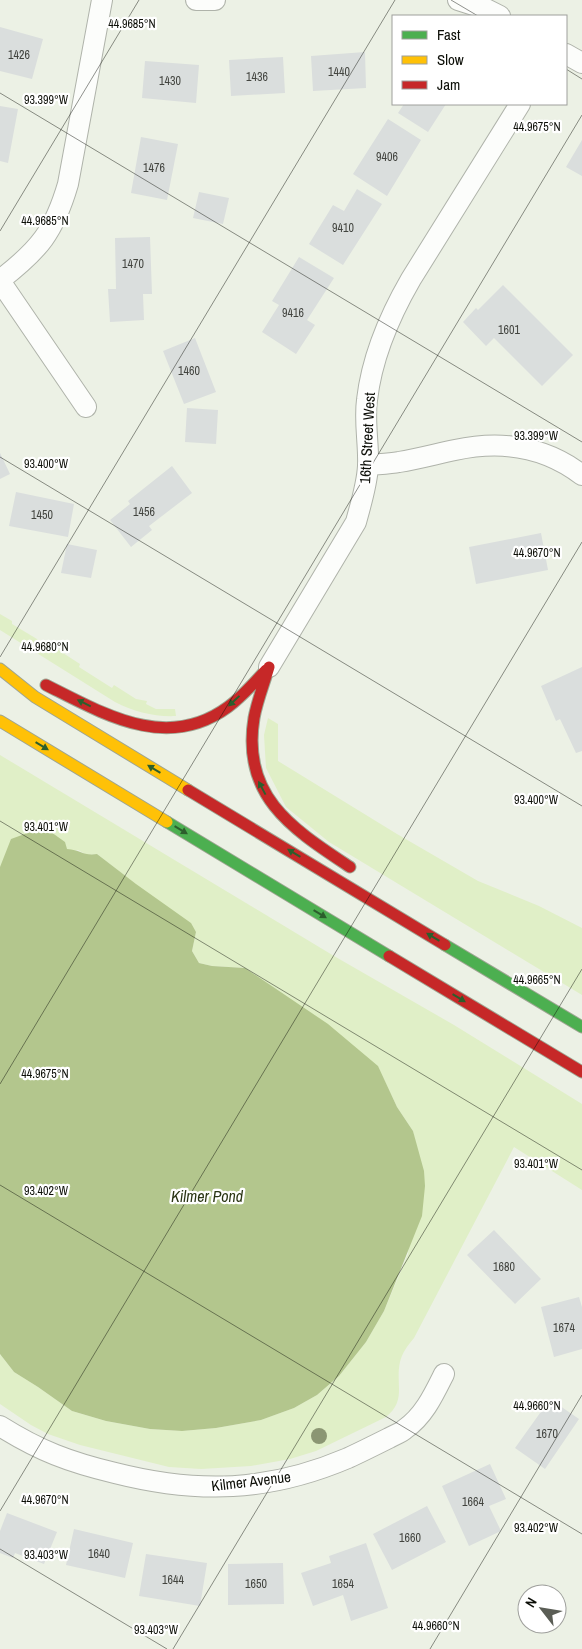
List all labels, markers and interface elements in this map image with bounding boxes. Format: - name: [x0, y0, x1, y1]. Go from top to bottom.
- legend: [392, 15, 567, 105]
- text: 44.9685°N: [108, 16, 156, 32]
- text: Fast: [437, 24, 461, 45]
- house number: 1426: [8, 47, 30, 63]
- text: Slow: [437, 49, 464, 70]
- house number: 1440: [328, 64, 350, 80]
- house number: 1436: [246, 69, 268, 85]
- house number: 1430: [159, 73, 181, 89]
- text: Jam: [437, 74, 460, 95]
- text: 93.399°W: [24, 92, 69, 108]
- text: 44.9675°N: [513, 119, 561, 135]
- house number: 9406: [376, 149, 398, 165]
- house number: 1476: [143, 160, 165, 176]
- text: 44.9685°N: [21, 213, 69, 229]
- house number: 9410: [332, 220, 354, 236]
- house number: 1470: [122, 256, 144, 272]
- house number: 9416: [282, 305, 304, 321]
- house number: 1601: [498, 322, 520, 338]
- house number: 1460: [178, 363, 200, 379]
- street label: 16th Street West: [354, 391, 380, 484]
- text: 93.399°W: [514, 428, 559, 444]
- text: 93.400°W: [24, 456, 69, 472]
- house number: 1456: [133, 504, 155, 520]
- house number: 1450: [31, 507, 53, 523]
- text: 44.9670°N: [513, 545, 561, 561]
- text: 44.9680°N: [21, 639, 69, 655]
- one-way arrow: [228, 695, 240, 707]
- one-way arrow: [77, 699, 91, 707]
- one-way arrow: [35, 742, 48, 751]
- one-way arrow: [148, 764, 161, 773]
- one-way arrow: [257, 781, 266, 795]
- text: 93.400°W: [514, 792, 559, 808]
- text: 93.401°W: [24, 819, 69, 835]
- one-way arrow: [174, 826, 187, 835]
- one-way arrow: [287, 848, 300, 857]
- one-way arrow: [313, 910, 326, 919]
- one-way arrow: [426, 932, 439, 941]
- text: 44.9665°N: [513, 972, 561, 988]
- one-way arrow: [453, 994, 466, 1003]
- text: 44.9675°N: [21, 1066, 69, 1082]
- text: 93.401°W: [514, 1156, 559, 1172]
- text: 93.402°W: [24, 1183, 69, 1199]
- water label: Kilmer Pond: [171, 1185, 244, 1207]
- house number: 1680: [493, 1259, 515, 1275]
- house number: 1674: [553, 1320, 575, 1336]
- text: 44.9660°N: [513, 1398, 561, 1414]
- house number: 1670: [536, 1426, 558, 1442]
- street label: Kilmer Avenue: [210, 1466, 292, 1496]
- text: 44.9670°N: [21, 1492, 69, 1508]
- house number: 1664: [462, 1494, 484, 1510]
- text: 93.402°W: [514, 1520, 559, 1536]
- house number: 1660: [399, 1530, 421, 1546]
- house number: 1640: [88, 1546, 110, 1562]
- text: 93.403°W: [24, 1547, 69, 1563]
- house number: 1644: [162, 1572, 184, 1588]
- house number: 1650: [245, 1576, 267, 1592]
- house number: 1654: [332, 1576, 354, 1592]
- north arrow: [517, 1584, 567, 1634]
- text: N: [521, 1594, 541, 1610]
- text: 44.9660°N: [412, 1618, 460, 1634]
- text: 93.403°W: [134, 1622, 179, 1638]

